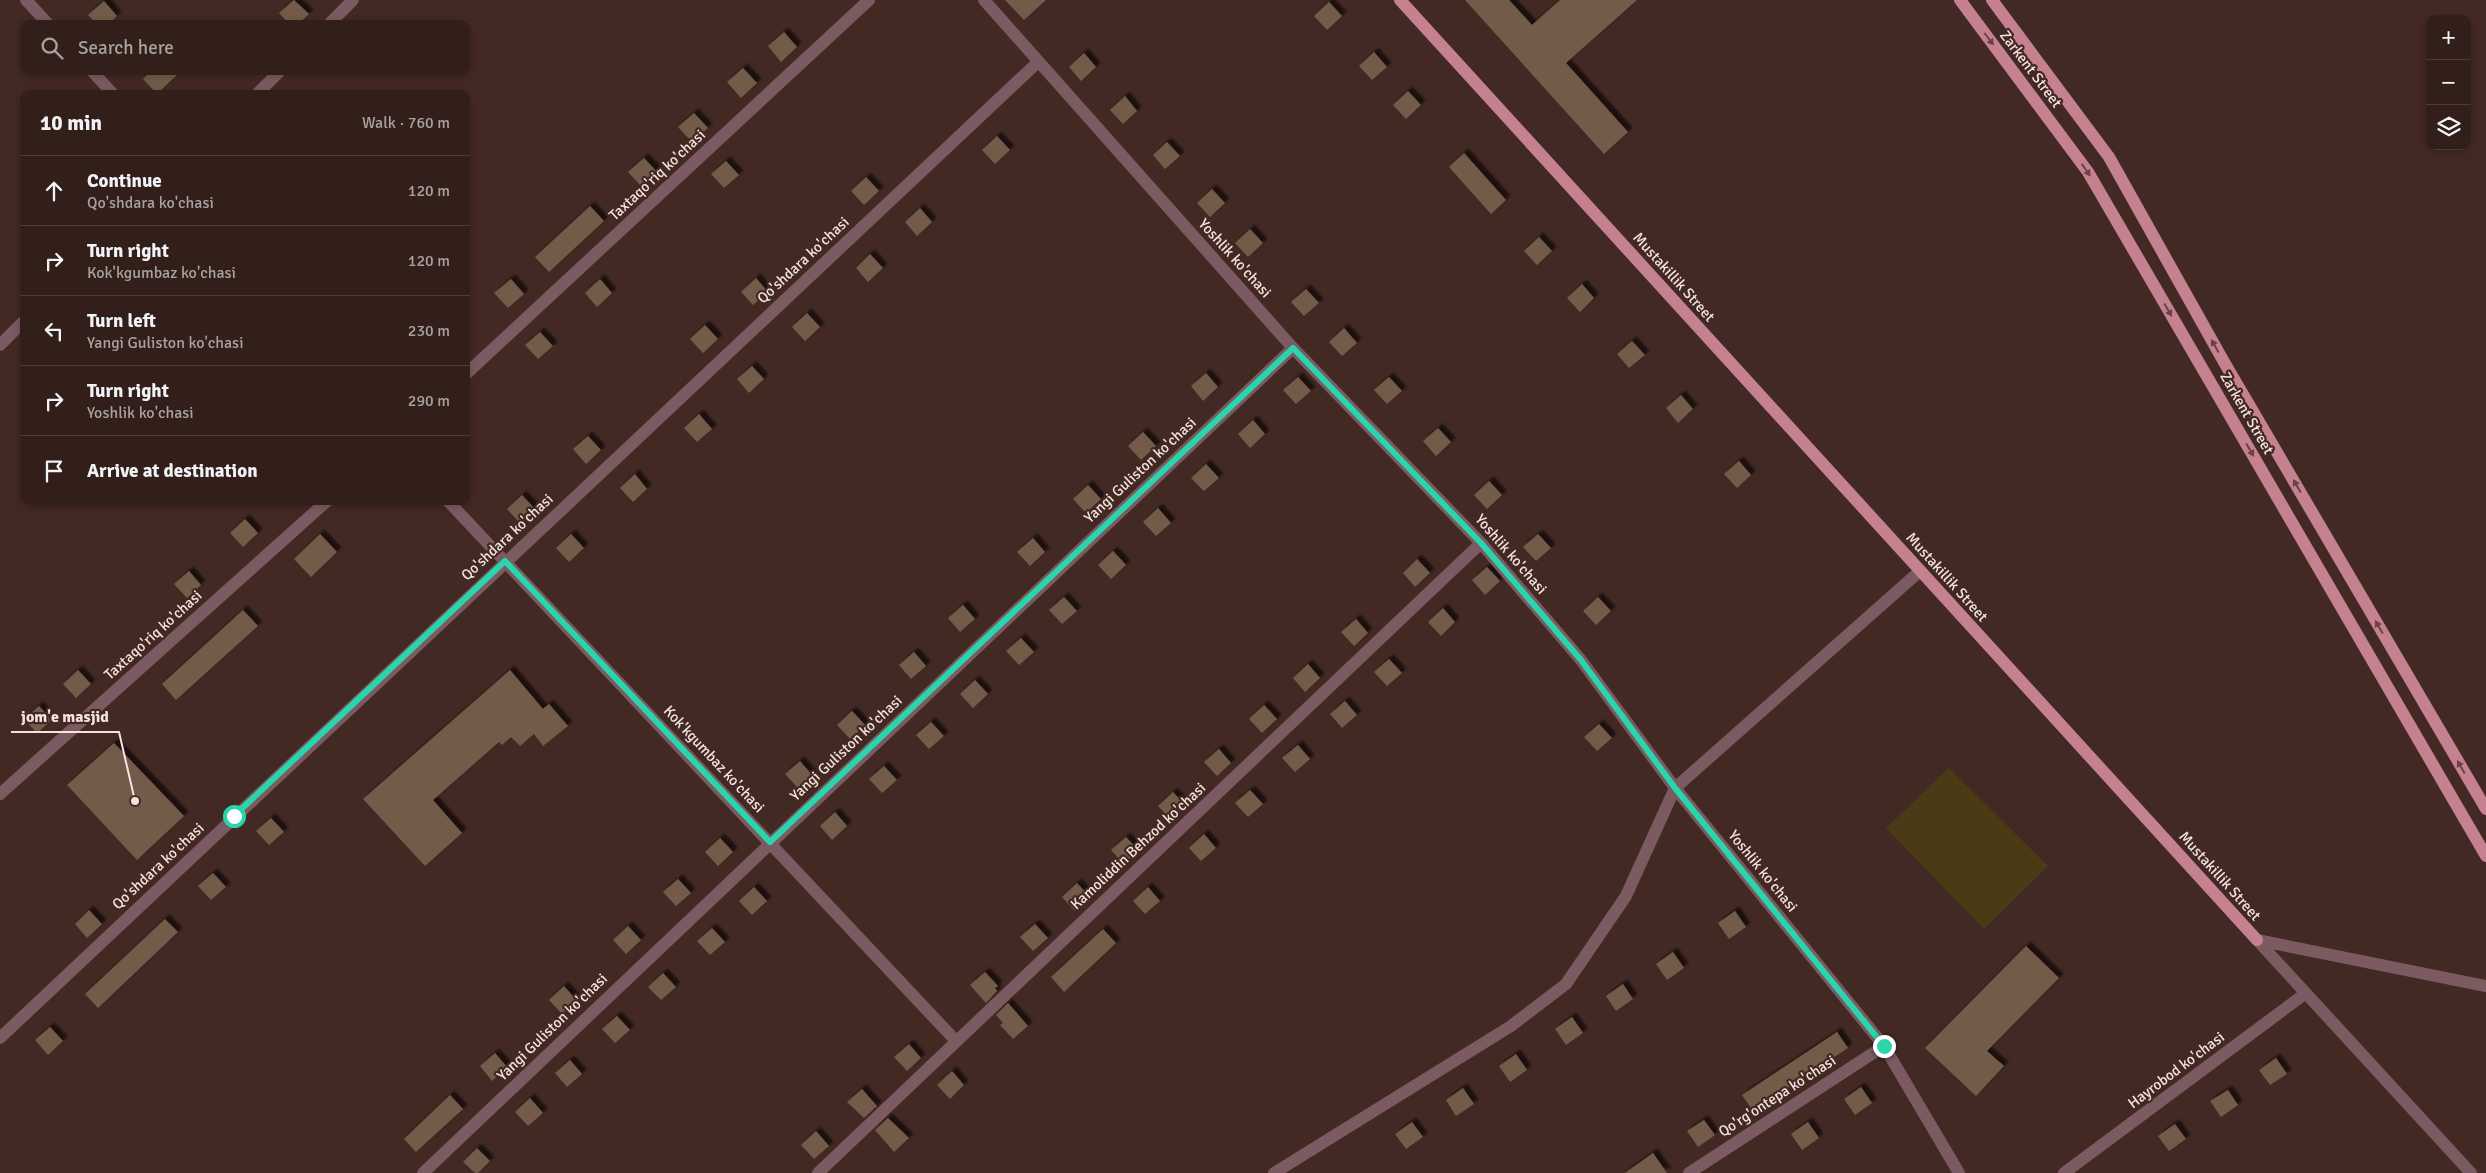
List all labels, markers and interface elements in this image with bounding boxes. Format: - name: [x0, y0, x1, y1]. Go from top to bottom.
- map controls: [2426, 15, 2471, 150]
- button: +: [2426, 15, 2471, 60]
- search box: [20, 20, 470, 75]
- street label: Zarkent Street: [1996, 27, 2066, 111]
- one-way arrow: [1984, 32, 1994, 46]
- icon: search: [38, 34, 66, 62]
- text: Search here: [78, 36, 174, 60]
- button: −: [2426, 60, 2471, 105]
- button: layers: [2426, 105, 2471, 150]
- text: 10 min: [40, 110, 102, 136]
- text: Walk · 760 m: [362, 113, 450, 133]
- street label: Taxtaqo'riq ko'chasi: [605, 126, 709, 224]
- one-way arrow: [2081, 163, 2091, 177]
- text: Continue: [87, 169, 162, 193]
- icon: ahead: [40, 177, 68, 205]
- text: 120 m: [408, 181, 450, 201]
- text: Qo'shdara ko'chasi: [87, 193, 214, 213]
- street label: Qo'shdara ko'chasi: [753, 213, 853, 307]
- street label: Yoshlik ko'chasi: [1195, 215, 1275, 301]
- street label: Mustakillik Street: [1629, 229, 1719, 325]
- text: Turn right: [87, 239, 169, 263]
- icon: right: [40, 247, 68, 275]
- text: 120 m: [408, 251, 450, 271]
- text: Kok'kgumbaz ko'chasi: [87, 263, 236, 283]
- one-way arrow: [2164, 303, 2173, 316]
- text: Turn left: [87, 309, 156, 333]
- icon: left: [40, 317, 68, 345]
- text: 230 m: [408, 321, 450, 341]
- text: Yangi Guliston ko'chasi: [87, 333, 243, 353]
- one-way arrow: [2211, 339, 2220, 353]
- street label: Zarkent Street: [2216, 369, 2278, 457]
- text: Turn right: [87, 379, 169, 403]
- icon: right: [40, 387, 68, 415]
- text: 290 m: [408, 391, 450, 411]
- text: Yoshlik ko'chasi: [87, 403, 194, 423]
- street label: Yangi Guliston ko'chasi: [1080, 413, 1200, 527]
- one-way arrow: [2246, 443, 2254, 458]
- icon: arrive: [40, 457, 68, 485]
- text: Arrive at destination: [87, 459, 258, 483]
- one-way arrow: [2293, 480, 2302, 493]
- street label: Qo'shdara ko'chasi: [457, 490, 557, 584]
- street label: Yoshlik ko'chasi: [1471, 510, 1551, 598]
- street label: Mustakillik Street: [1902, 529, 1992, 625]
- street label: Taxtaqo'riq ko'chasi: [100, 586, 206, 684]
- one-way arrow: [2375, 620, 2384, 633]
- street label: Yangi Guliston ko'chasi: [786, 691, 906, 805]
- callout: jom'e masjid: [11, 701, 119, 732]
- street label: Kok'kgumbaz ko'chasi: [660, 702, 768, 816]
- text: jom'e masjid: [21, 707, 109, 727]
- one-way arrow: [2457, 760, 2466, 773]
- street label: Kamoliddin Behzod ko'chasi: [1067, 779, 1209, 913]
- route start: [223, 805, 246, 828]
- street label: Qo'shdara ko'chasi: [108, 819, 208, 913]
- street label: Yoshlik ko'chasi: [1725, 826, 1801, 916]
- street label: Mustakillik Street: [2175, 828, 2265, 924]
- street label: Yangi Guliston ko'chasi: [493, 970, 611, 1084]
- street label: Hayrobod ko'chasi: [2124, 1028, 2228, 1112]
- route end: [1873, 1035, 1896, 1058]
- street label: Qo'rg'ontepa ko'chasi: [1715, 1051, 1839, 1141]

